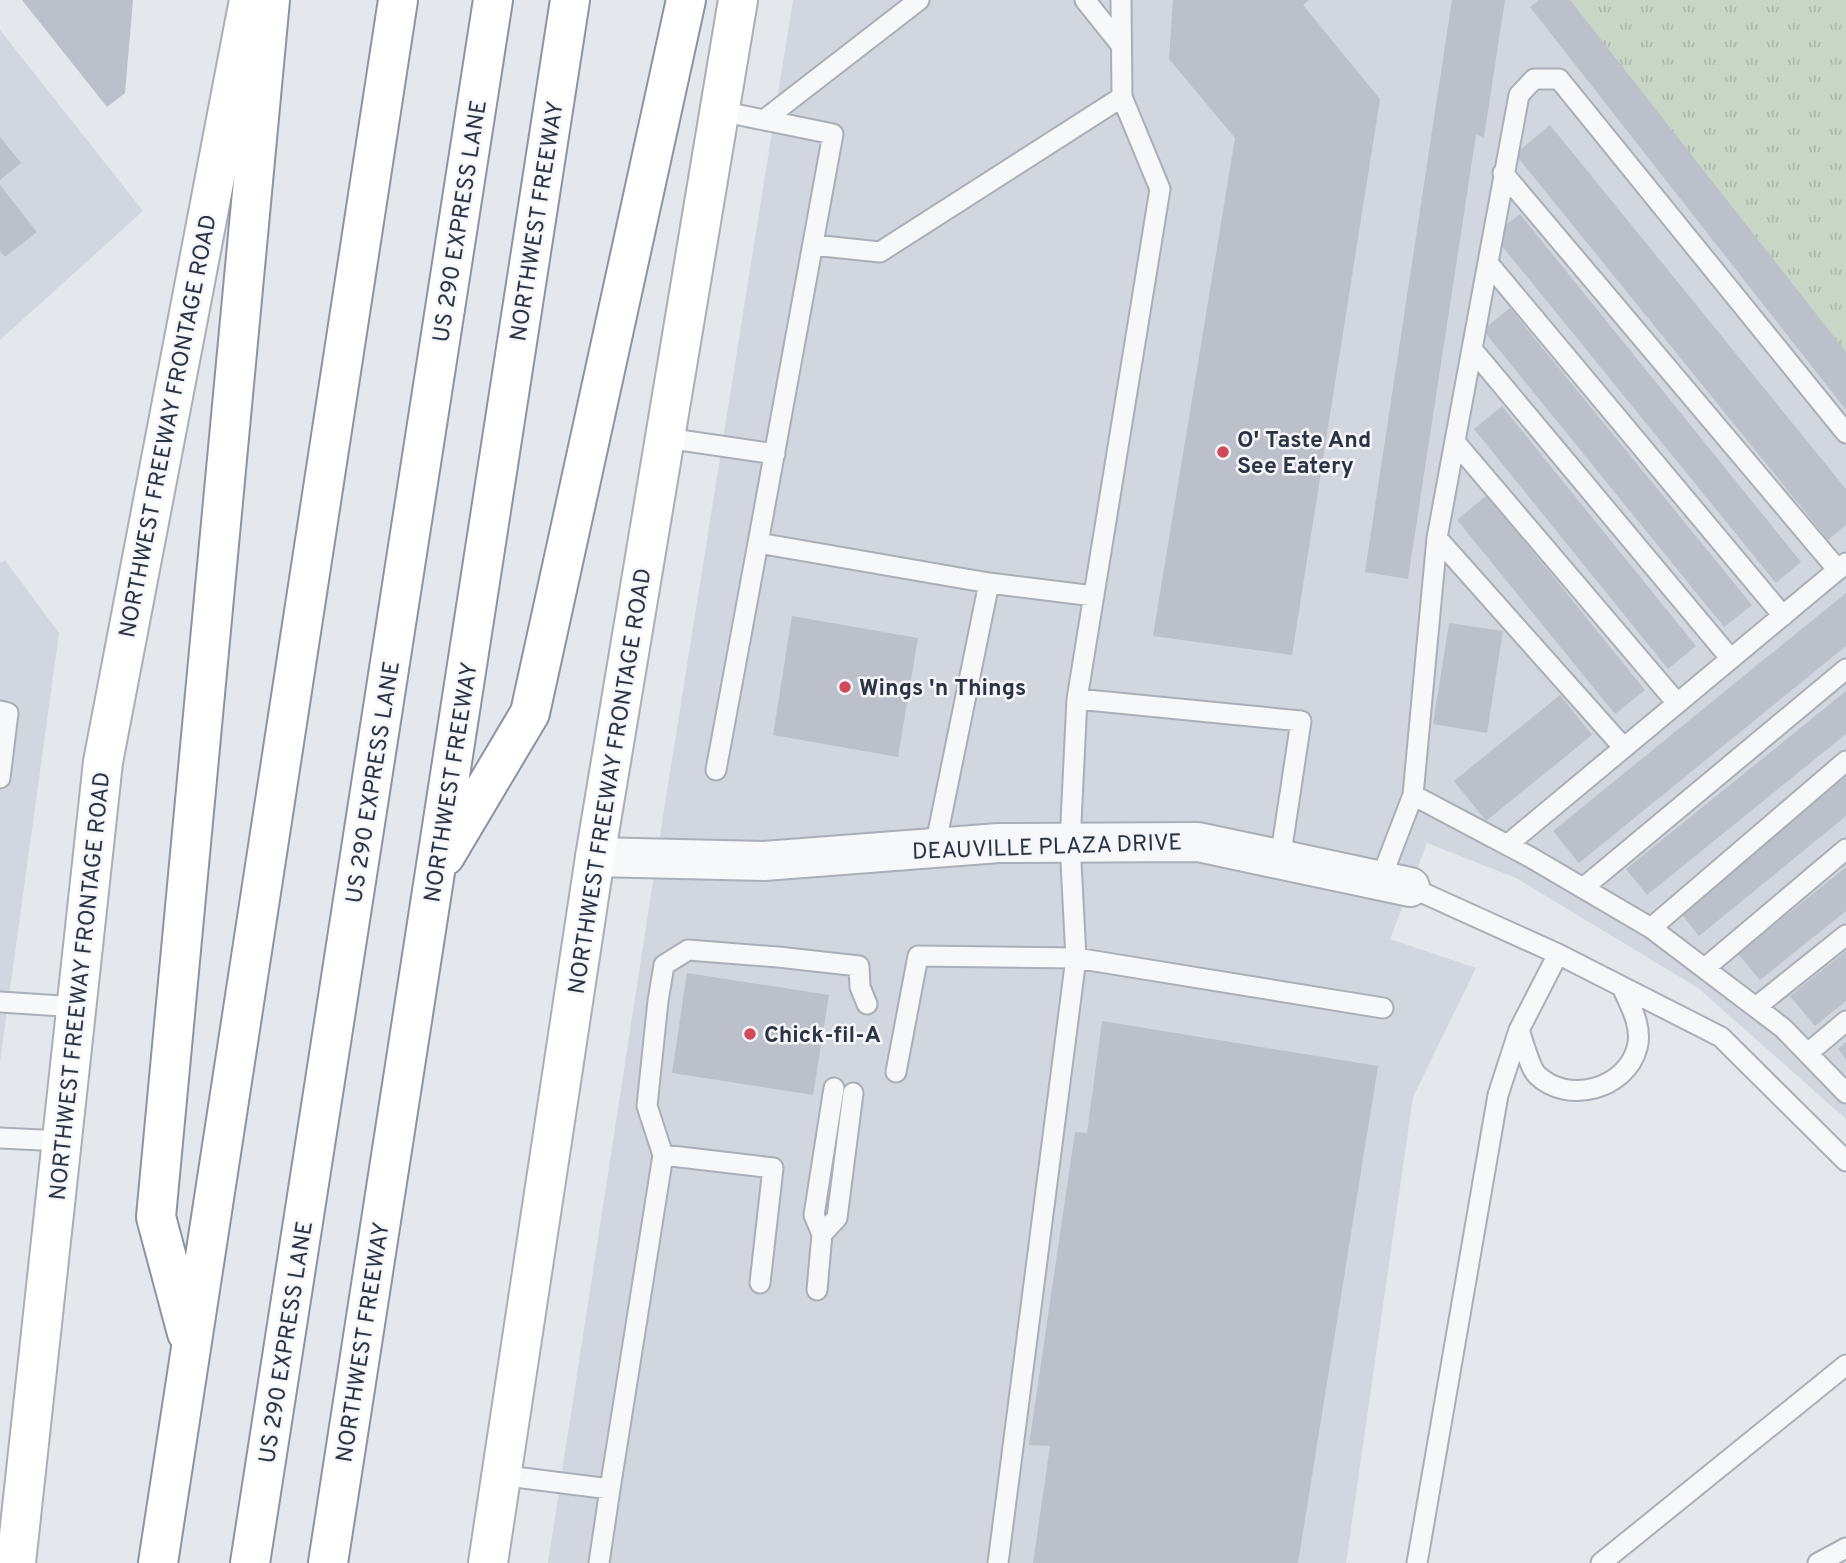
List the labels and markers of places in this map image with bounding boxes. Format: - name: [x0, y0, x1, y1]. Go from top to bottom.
- place label: O' Taste And See Eatery: [1237, 427, 1371, 482]
- marker: O' Taste And See Eatery: [1215, 444, 1231, 460]
- place label: Wings 'n Things: [859, 675, 1026, 704]
- marker: Wings 'n Things: [837, 679, 853, 695]
- place label: Chick-fil-A: [764, 1022, 881, 1051]
- marker: Chick-fil-A: [742, 1026, 758, 1042]

